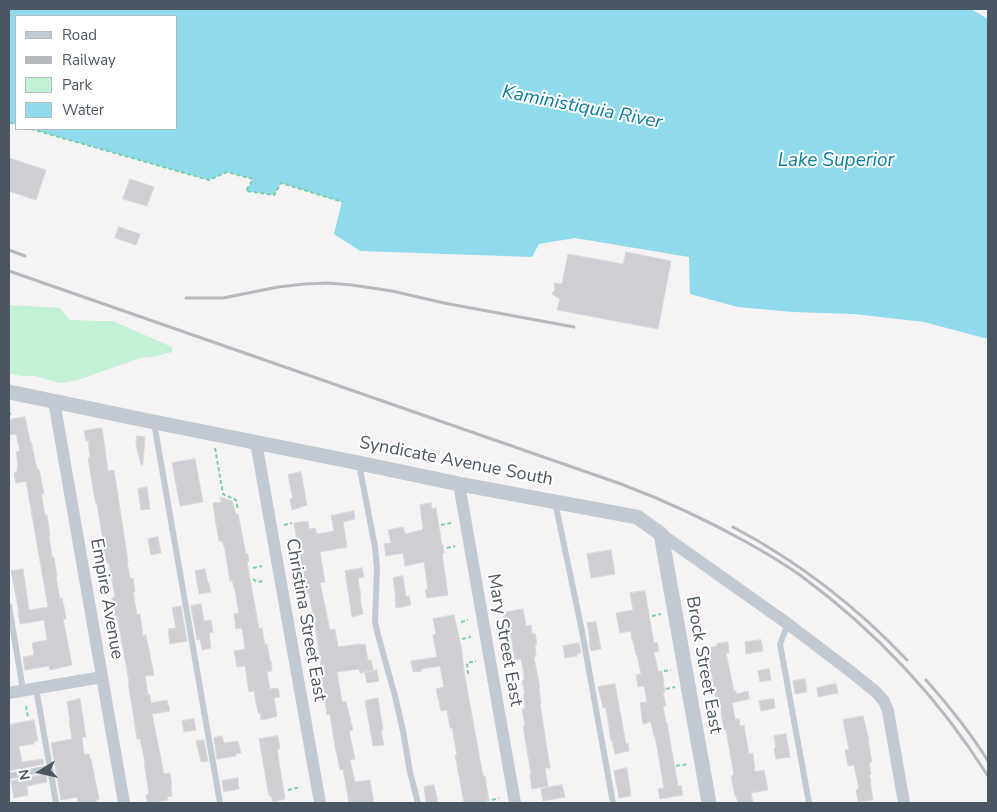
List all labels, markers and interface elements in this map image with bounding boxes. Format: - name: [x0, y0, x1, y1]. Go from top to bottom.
- legend: [15, 15, 178, 130]
- text: Road: [62, 25, 97, 45]
- text: Railway: [62, 50, 116, 70]
- text: Park: [62, 75, 92, 95]
- water label: Kaministiquia River: [500, 81, 664, 135]
- text: Water: [62, 100, 104, 120]
- water label: Lake Superior: [778, 150, 894, 172]
- street label: Syndicate Avenue South: [357, 433, 555, 491]
- street label: Empire Avenue: [85, 537, 127, 661]
- street label: Christina Street East: [280, 537, 330, 703]
- street label: Mary Street East: [482, 572, 526, 708]
- street label: Brock Street East: [680, 595, 726, 735]
- north arrow: [15, 747, 65, 797]
- text: N: [14, 768, 35, 782]

